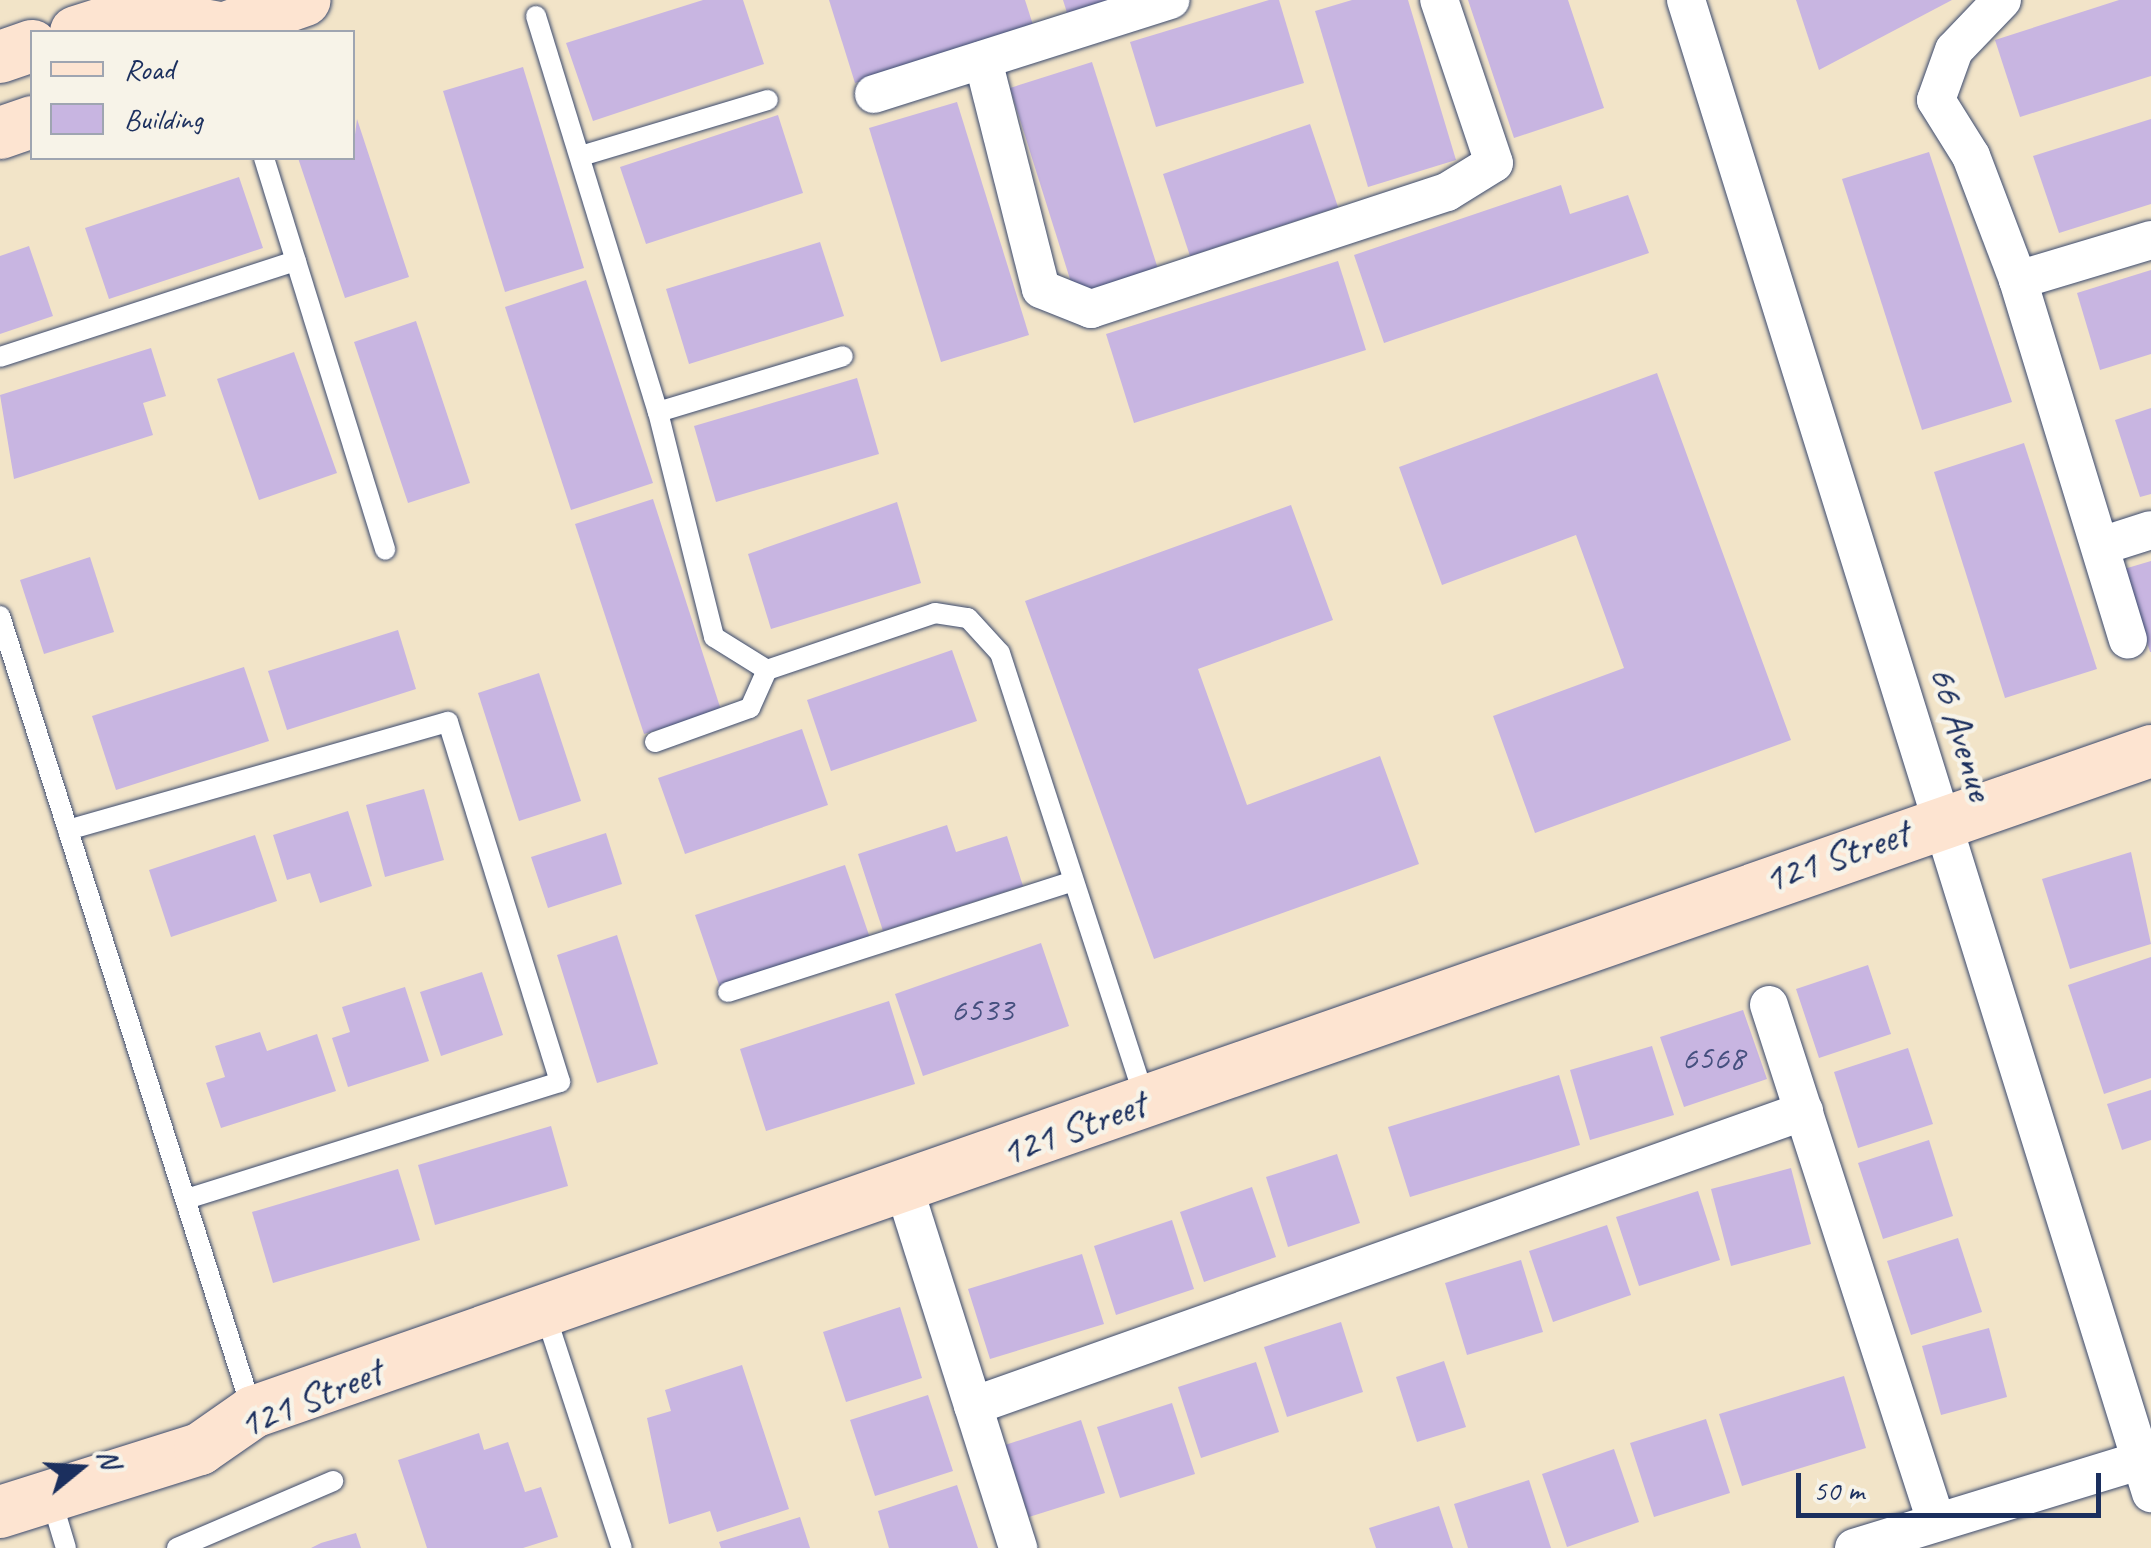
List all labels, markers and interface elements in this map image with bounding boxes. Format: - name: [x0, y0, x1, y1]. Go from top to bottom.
- legend: [30, 30, 355, 160]
- text: Road: [124, 50, 174, 88]
- text: Building: [124, 100, 203, 138]
- street label: 66 Avenue: [1919, 660, 2005, 806]
- street label: 121 Street: [1757, 809, 1915, 903]
- house number: 6533: [951, 989, 1013, 1031]
- house number: 6568: [1682, 1037, 1744, 1079]
- street label: 121 Street: [994, 1080, 1152, 1176]
- street label: 121 Street: [231, 1348, 389, 1448]
- north arrow: [30, 1418, 130, 1518]
- text: N: [90, 1445, 128, 1472]
- scale bar: [1801, 1453, 2106, 1515]
- text: 50 m: [1813, 1471, 1864, 1509]

